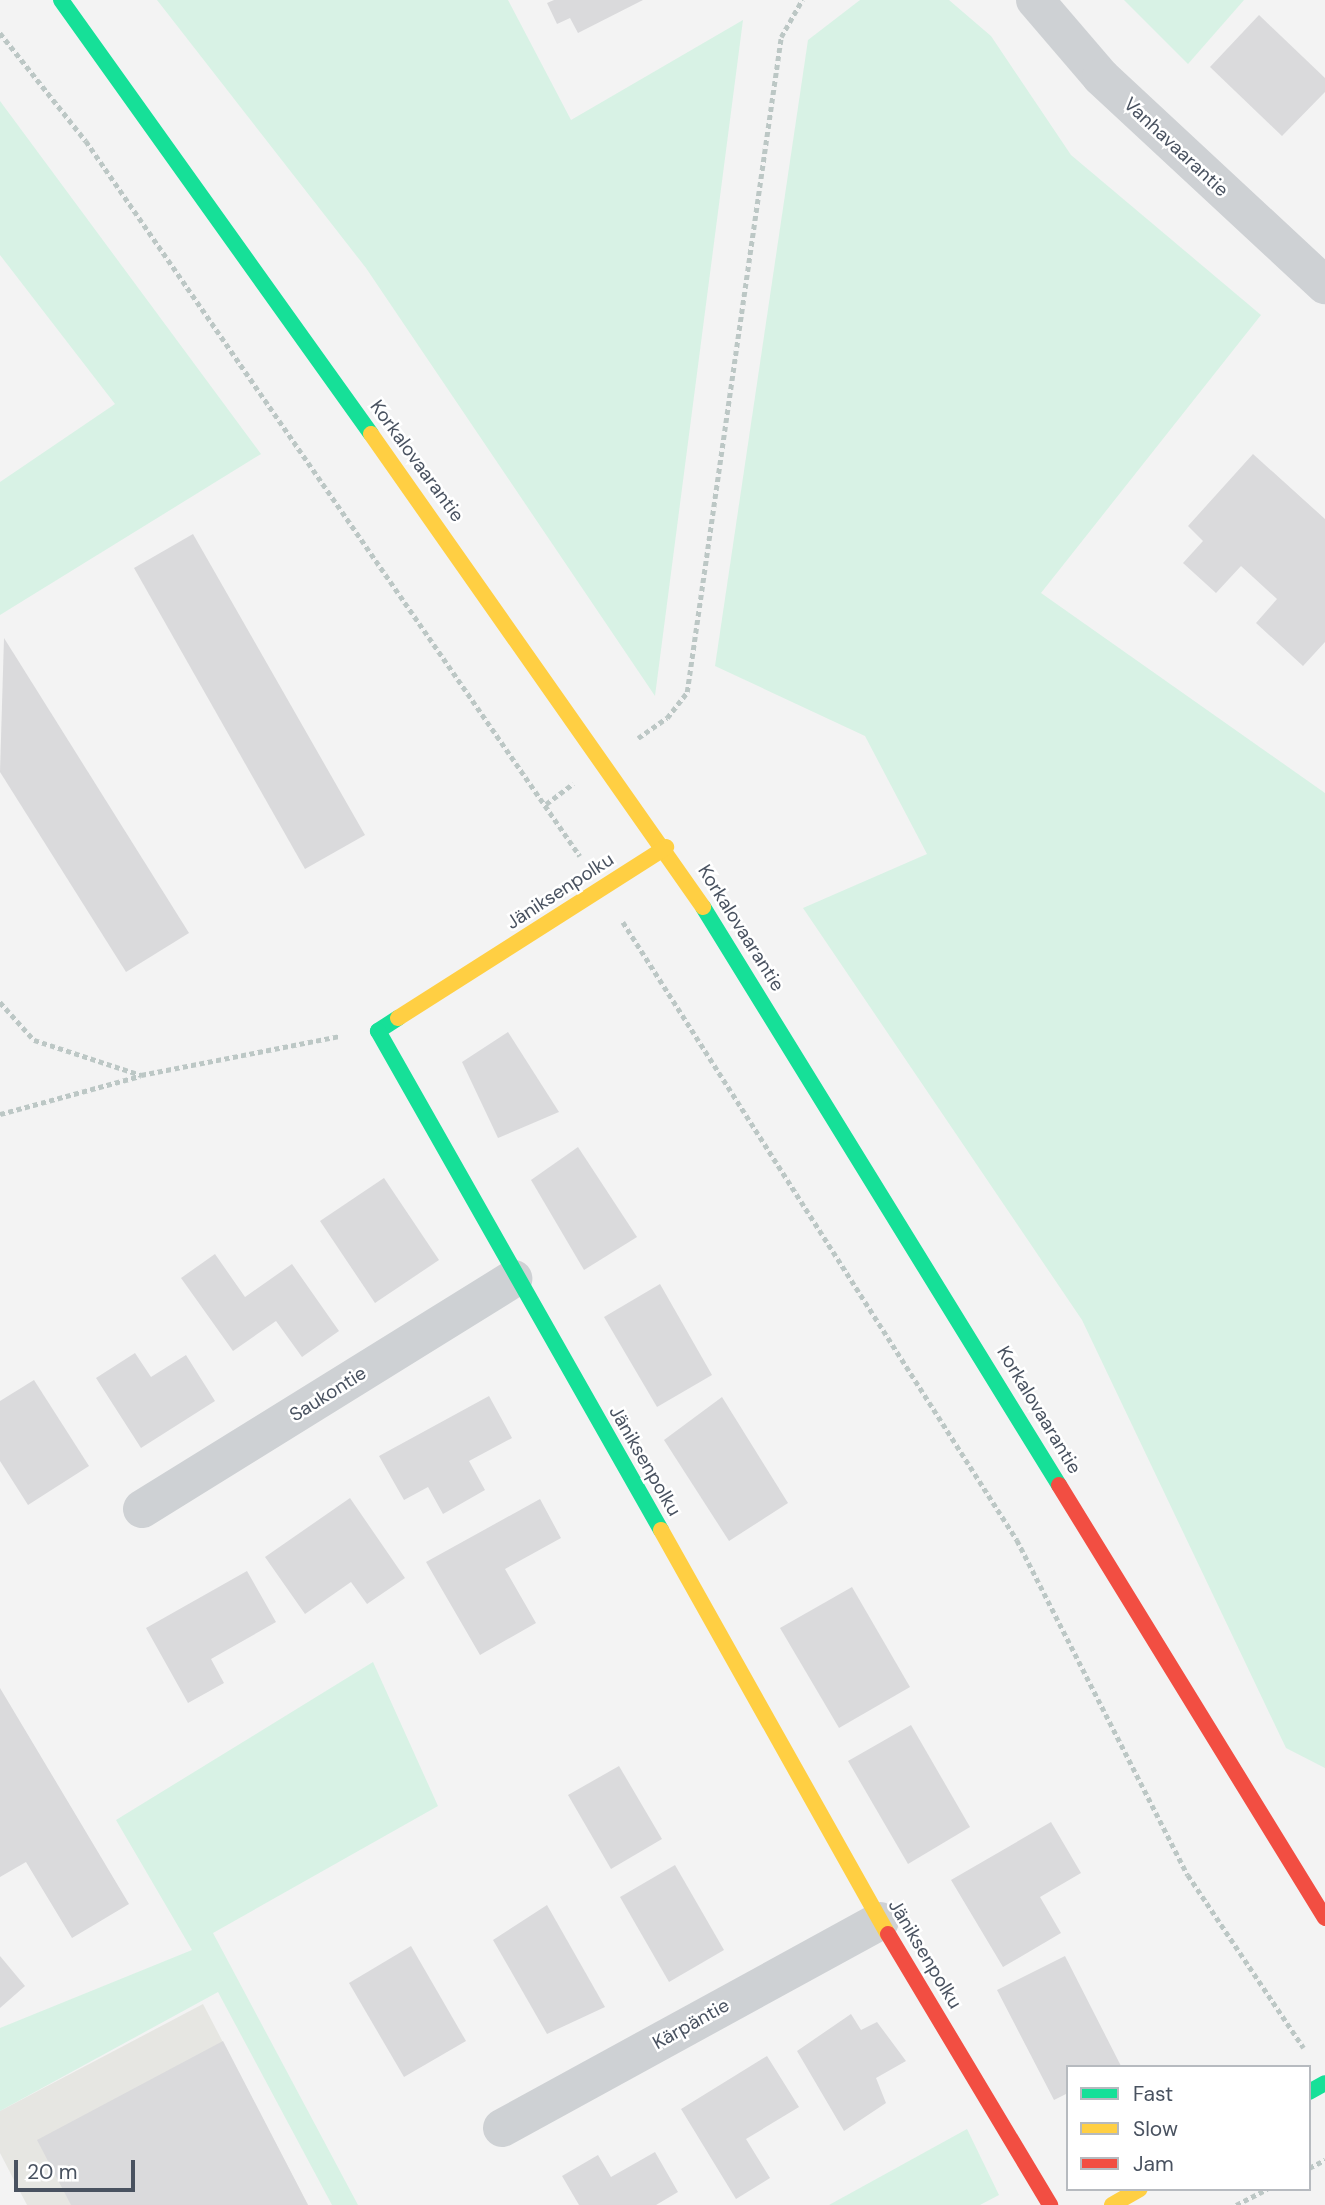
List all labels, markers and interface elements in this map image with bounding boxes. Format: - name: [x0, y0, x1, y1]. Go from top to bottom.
- street label: Vanhavaarantie: [1119, 93, 1233, 201]
- street label: Korkalovaarantie: [365, 396, 469, 526]
- street label: Jäniksenpolku: [502, 848, 618, 934]
- street label: Korkalovaarantie: [693, 861, 789, 995]
- street label: Korkalovaarantie: [992, 1342, 1086, 1478]
- street label: Saukontie: [285, 1362, 371, 1426]
- street label: Jäniksenpolku: [604, 1402, 686, 1520]
- street label: Jäniksenpolku: [883, 1895, 967, 2013]
- street label: Kärpäntie: [649, 1994, 733, 2054]
- legend: [1066, 2065, 1311, 2191]
- text: Fast: [1133, 2080, 1173, 2108]
- text: Slow: [1133, 2115, 1178, 2143]
- scale bar: [18, 2146, 138, 2190]
- text: Jam: [1133, 2150, 1174, 2178]
- text: 20 m: [27, 2158, 78, 2186]

